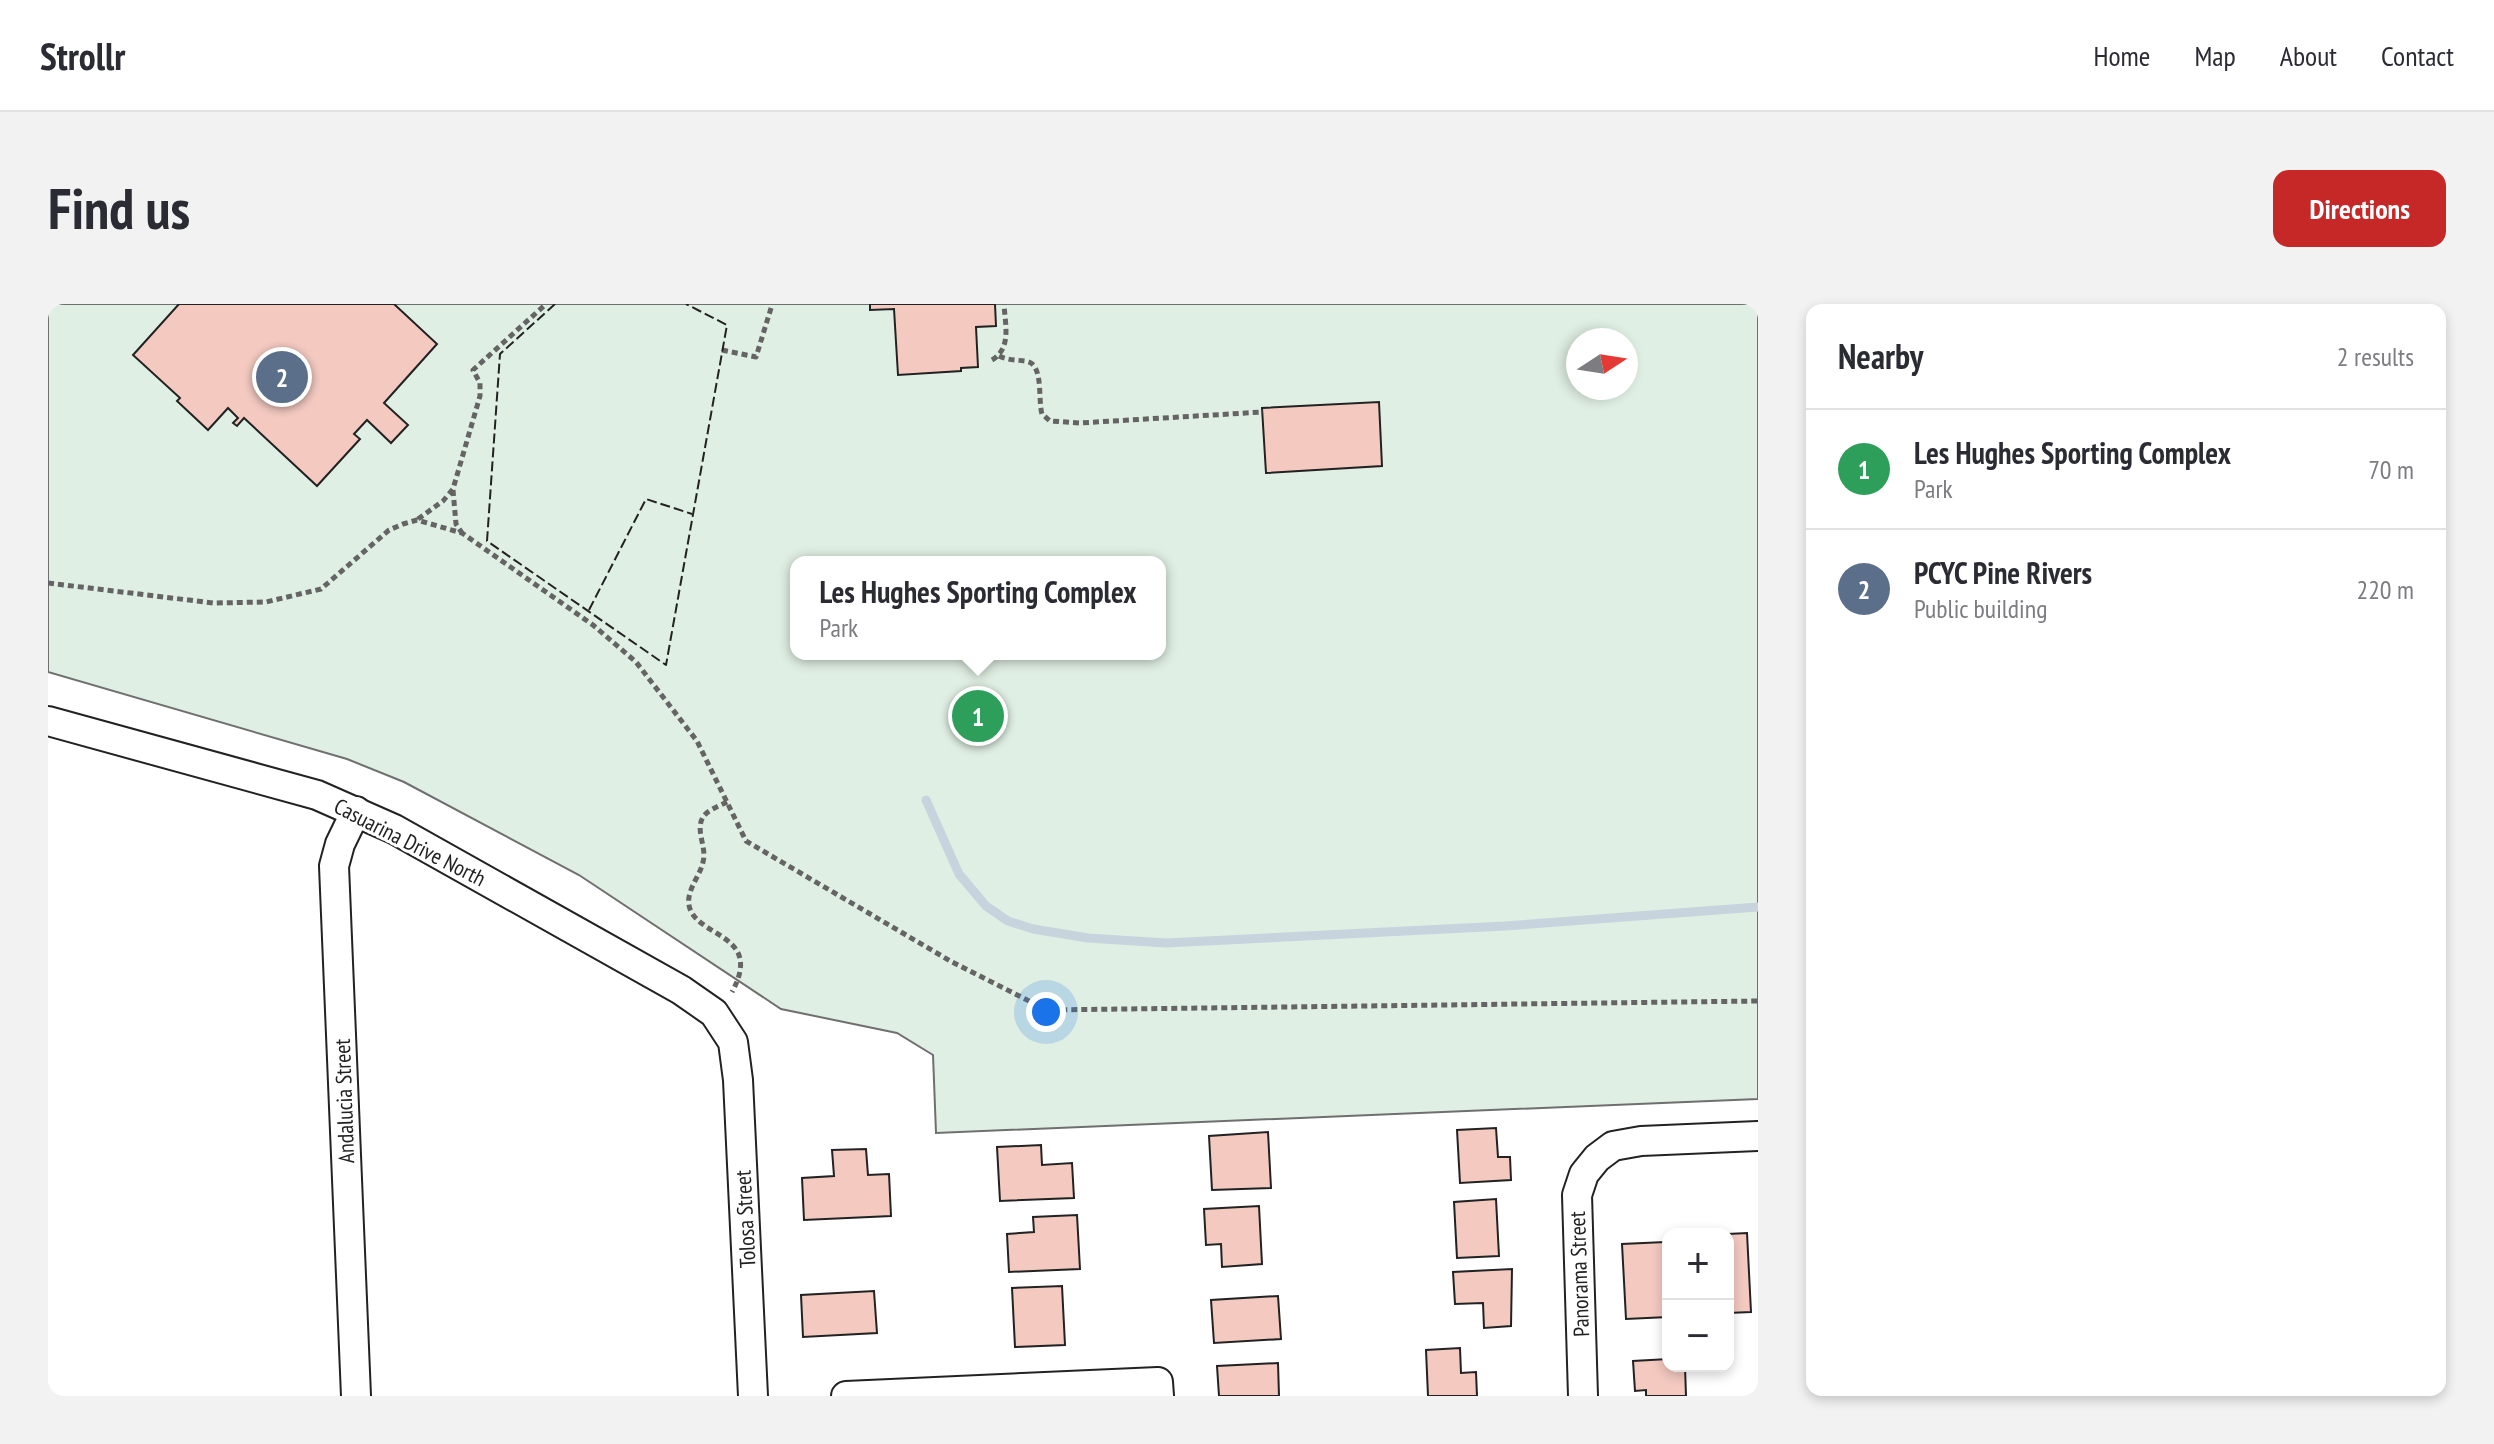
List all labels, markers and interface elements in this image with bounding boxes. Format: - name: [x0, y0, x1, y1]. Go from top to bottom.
- text: Strollr: [40, 31, 125, 80]
- text: Home: [2094, 37, 2150, 74]
- text: Map: [2194, 37, 2236, 74]
- text: About: [2280, 37, 2337, 74]
- text: Contact: [2381, 37, 2454, 74]
- button: Directions: [2273, 170, 2446, 247]
- text: Find us: [48, 172, 190, 244]
- north arrow: [1566, 328, 1638, 400]
- text: Nearby: [1838, 334, 1923, 378]
- text: 2 results: [2337, 340, 2414, 373]
- pin: 2: [256, 347, 308, 407]
- text: Les Hughes Sporting Complex: [1914, 433, 2231, 472]
- text: 1: [1858, 453, 1870, 486]
- text: 70 m: [2368, 453, 2414, 486]
- text: Park: [1914, 472, 1953, 505]
- text: PCYC Pine Rivers: [1914, 553, 2092, 592]
- popup: [790, 556, 1166, 660]
- text: Les Hughes Sporting Complex: [820, 572, 1136, 611]
- text: 2: [1858, 573, 1870, 606]
- text: 220 m: [2356, 573, 2414, 606]
- text: Public building: [1914, 592, 2047, 625]
- text: Park: [820, 611, 858, 644]
- pin: 1: [952, 686, 1004, 746]
- street label: Casuarina Drive North: [329, 792, 491, 892]
- your location: [1026, 992, 1066, 1032]
- street label: Andalucia Street: [328, 1038, 360, 1164]
- street label: Tolosa Street: [728, 1169, 762, 1269]
- street label: Panorama Street: [1563, 1211, 1595, 1337]
- map controls: [1662, 1228, 1734, 1372]
- button: +: [1662, 1228, 1734, 1300]
- button: −: [1662, 1300, 1734, 1372]

